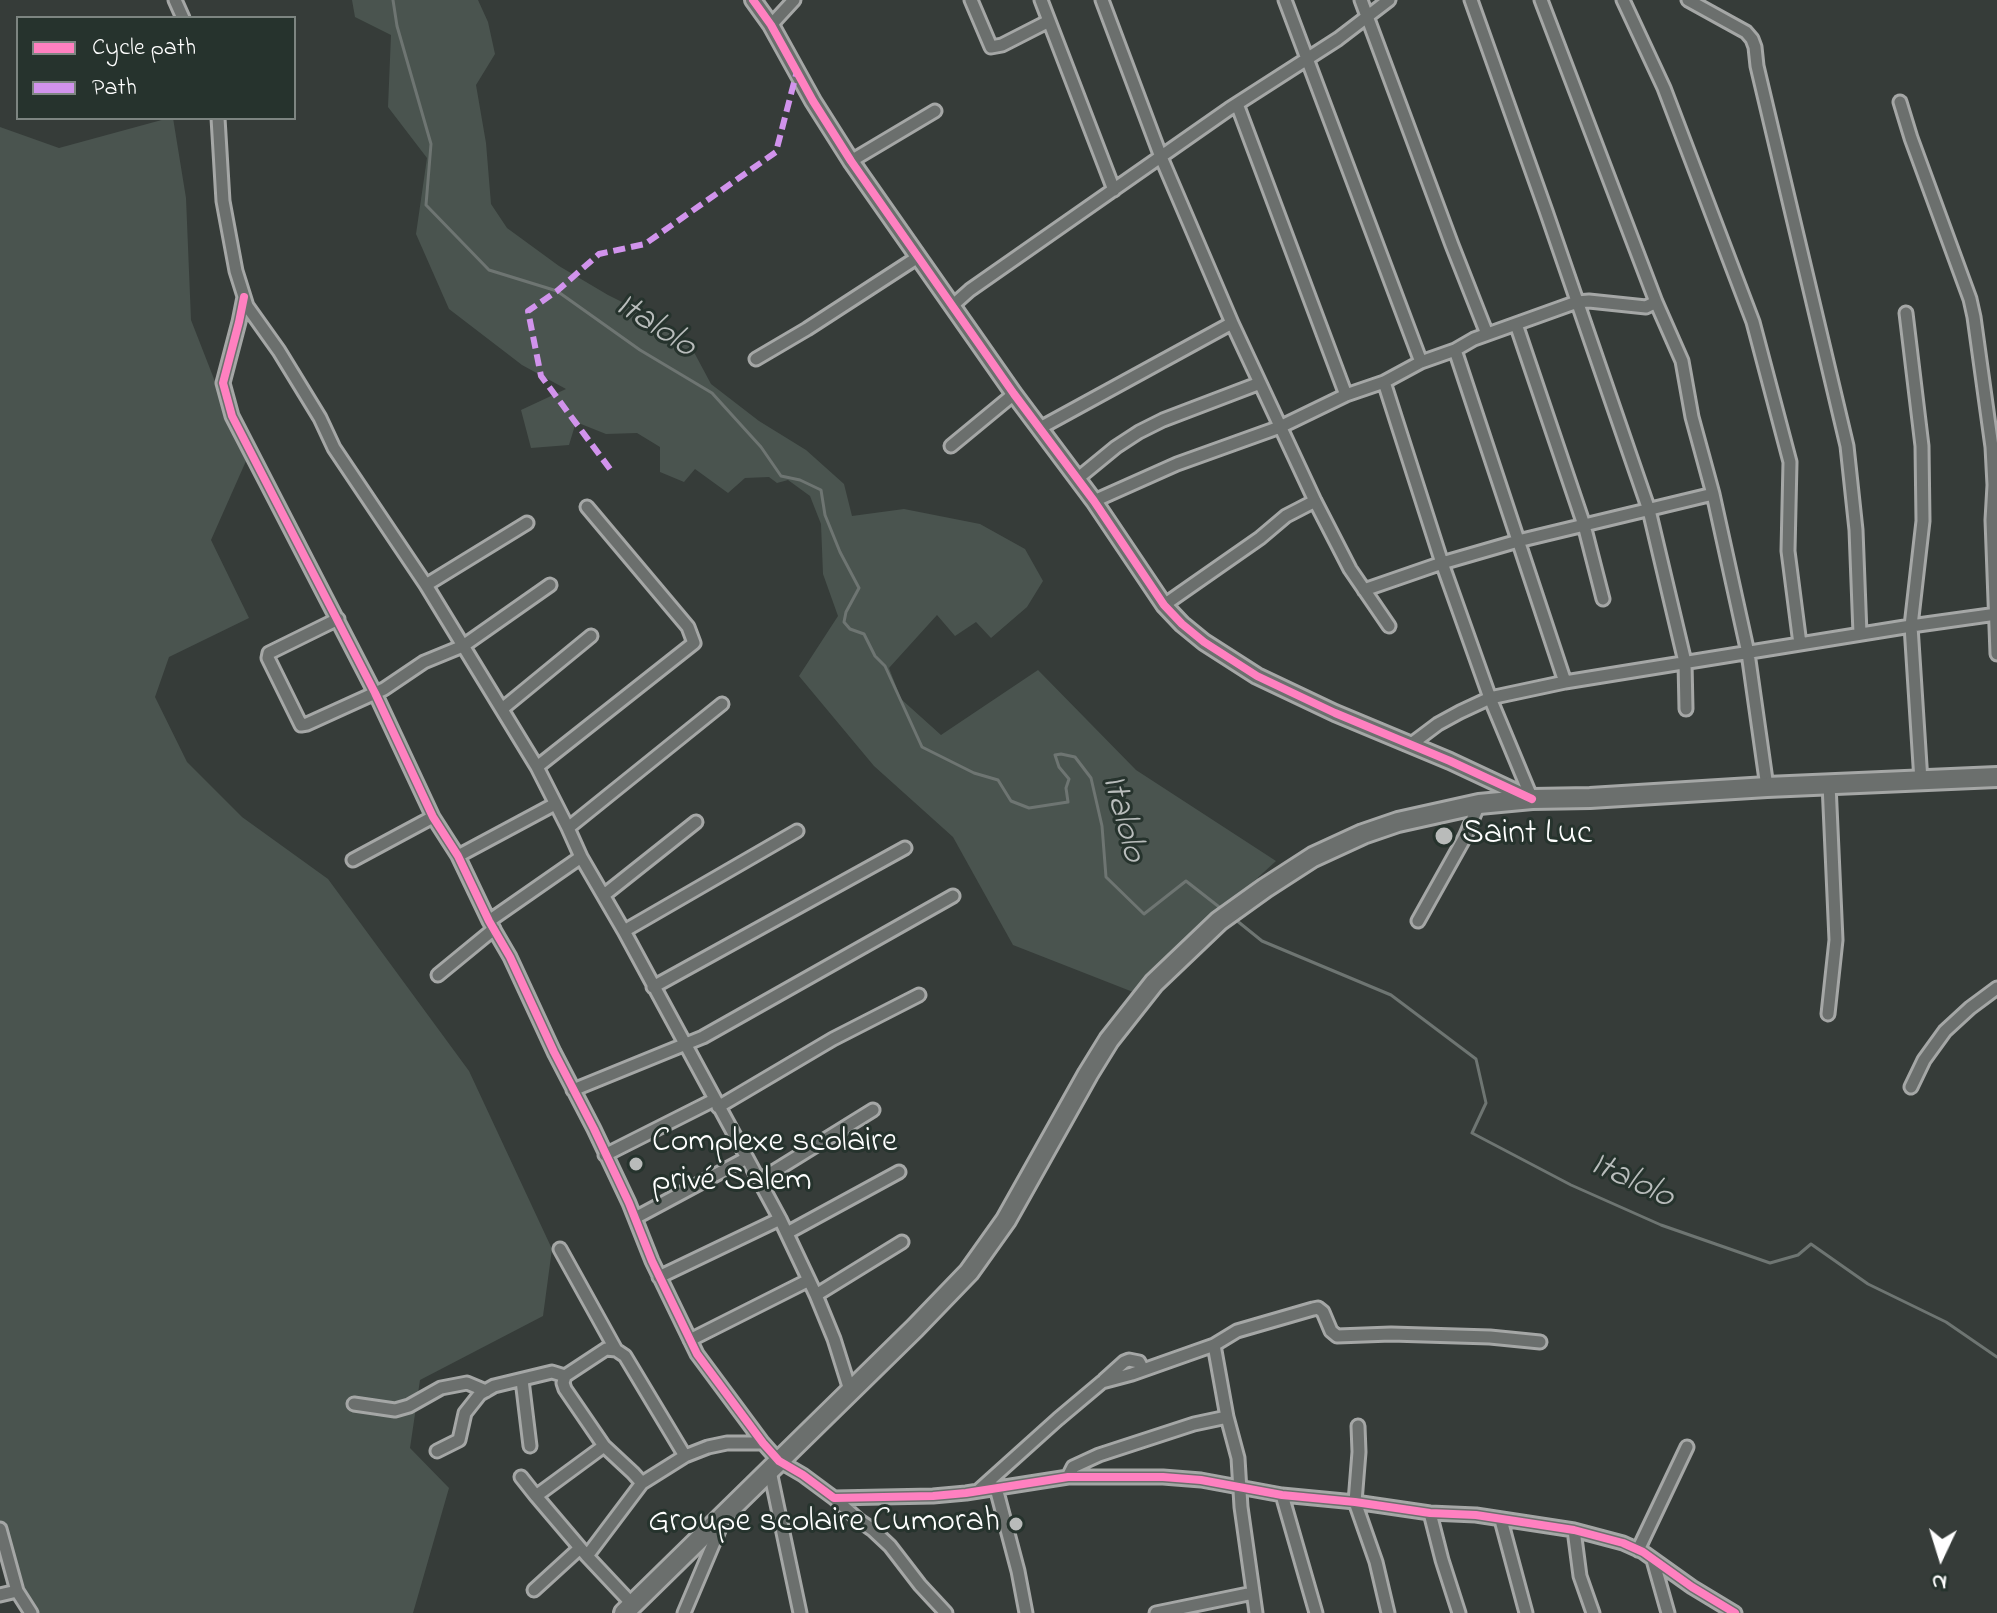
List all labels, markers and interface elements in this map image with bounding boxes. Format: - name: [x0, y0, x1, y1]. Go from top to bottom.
- legend: [16, 16, 296, 120]
- text: Cycle path: [92, 31, 196, 66]
- text: Path: [92, 71, 137, 106]
- water label: Italolo: [605, 286, 703, 370]
- water label: Italolo: [1089, 771, 1153, 867]
- place label: Saint Luc: [1462, 816, 1592, 856]
- marker: Saint Luc: [1433, 825, 1455, 847]
- place label: Complexe scolaire privé Salem: [652, 1124, 897, 1204]
- water label: Italolo: [1582, 1145, 1680, 1221]
- marker: Complexe scolaire privé Salem: [627, 1155, 645, 1173]
- place label: Groupe scolaire Cumorah: [648, 1504, 1000, 1544]
- marker: Groupe scolaire Cumorah: [1007, 1515, 1025, 1533]
- north arrow: [1901, 1517, 1981, 1597]
- text: N: [1931, 1564, 1948, 1597]

